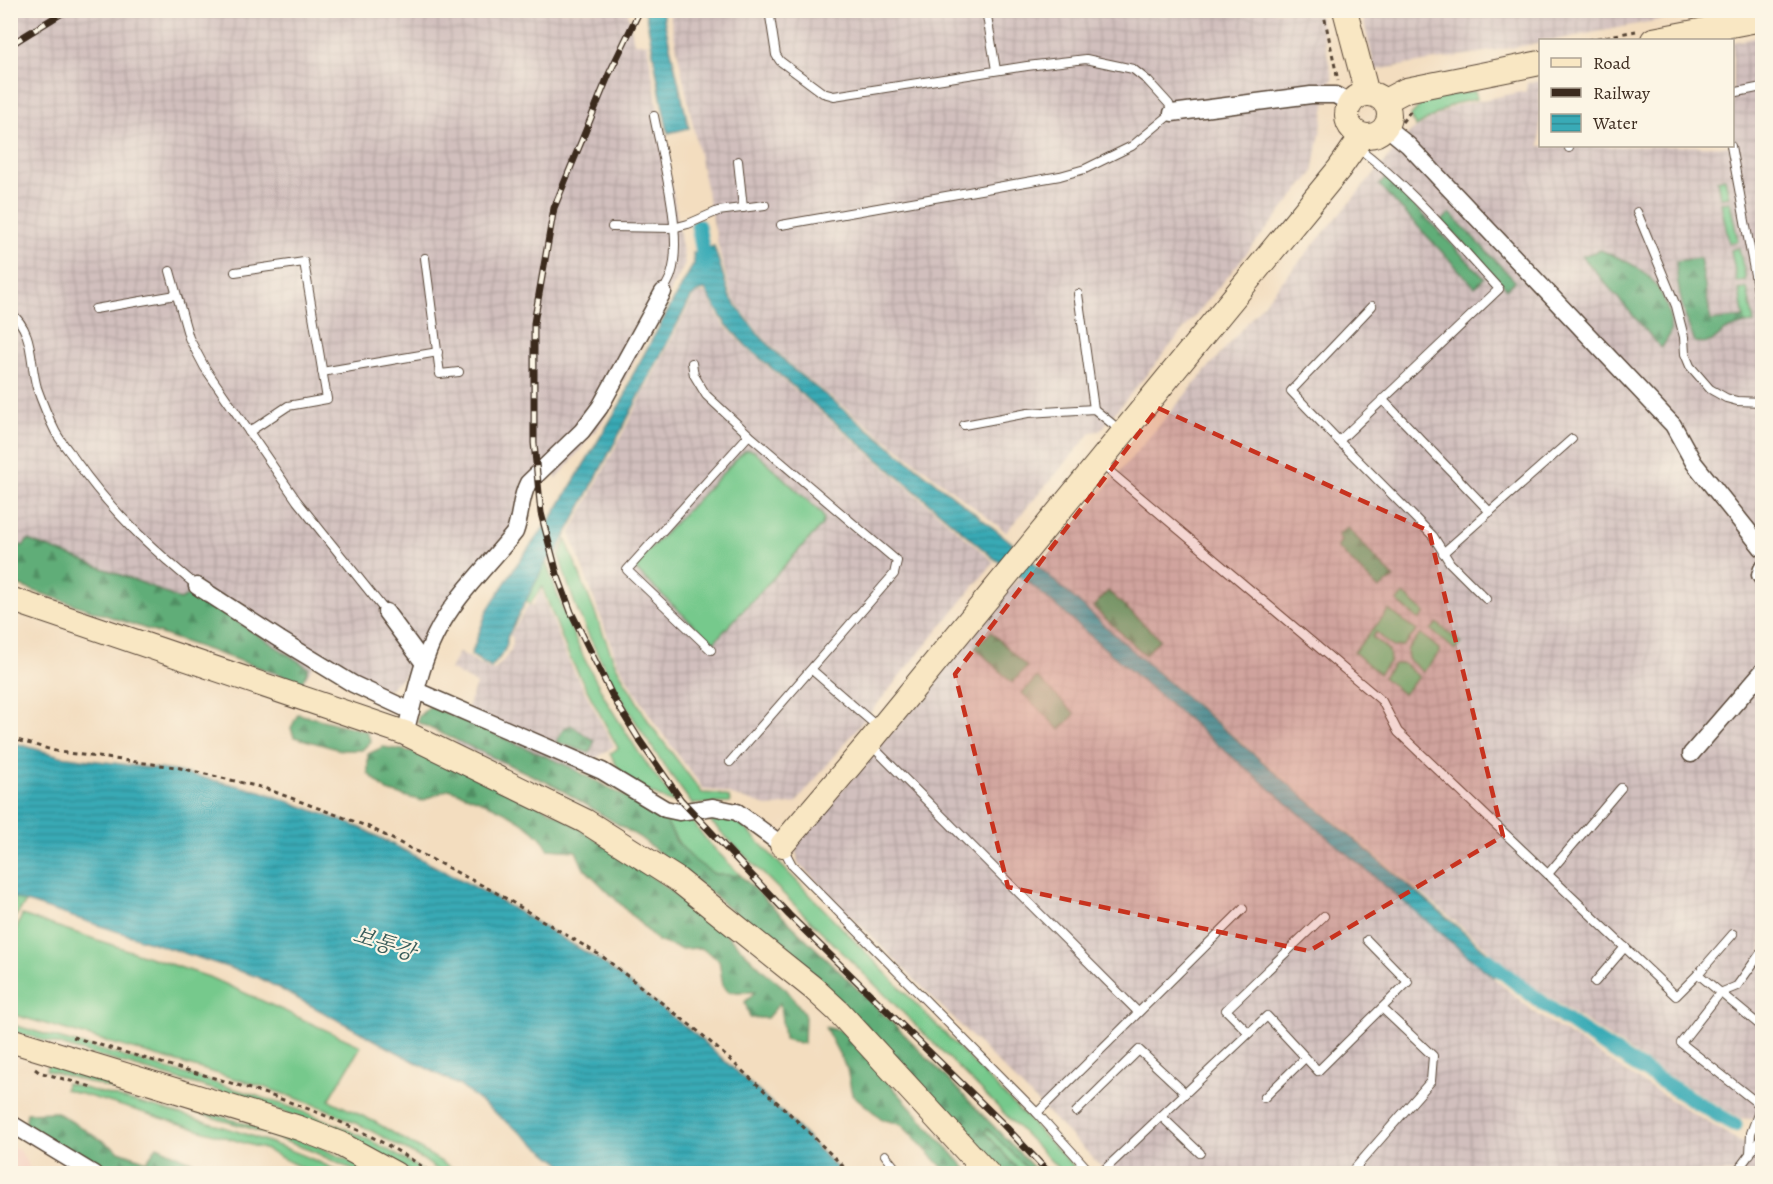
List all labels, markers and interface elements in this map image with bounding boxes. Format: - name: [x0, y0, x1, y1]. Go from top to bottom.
- legend: [1539, 39, 1734, 147]
- text: Road: [1593, 51, 1631, 75]
- text: Railway: [1593, 81, 1651, 105]
- text: Water: [1592, 111, 1638, 135]
- water label: 보통강: [349, 920, 423, 969]

